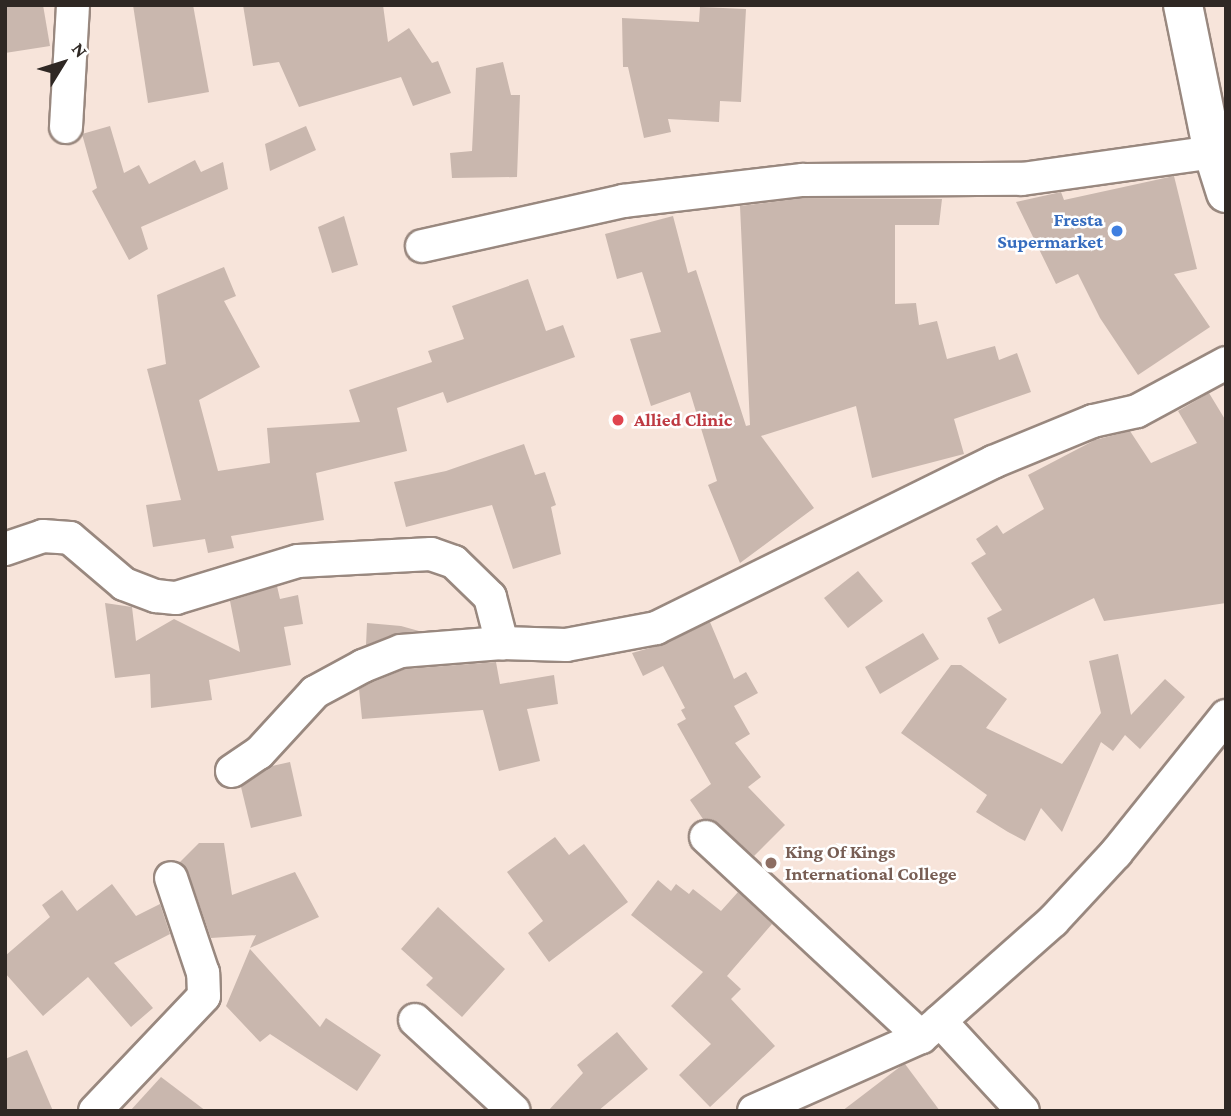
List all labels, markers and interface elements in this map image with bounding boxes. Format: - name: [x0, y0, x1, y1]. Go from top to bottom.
- north arrow: [28, 28, 98, 98]
- text: N: [68, 38, 92, 61]
- place label: Fresta Supermarket: [997, 209, 1103, 253]
- marker: Fresta Supermarket: [1109, 223, 1125, 239]
- place label: Allied Clinic: [634, 409, 732, 431]
- marker: Allied Clinic: [608, 410, 628, 430]
- place label: King Of Kings International College: [785, 841, 957, 885]
- marker: King Of Kings International College: [763, 855, 779, 871]

